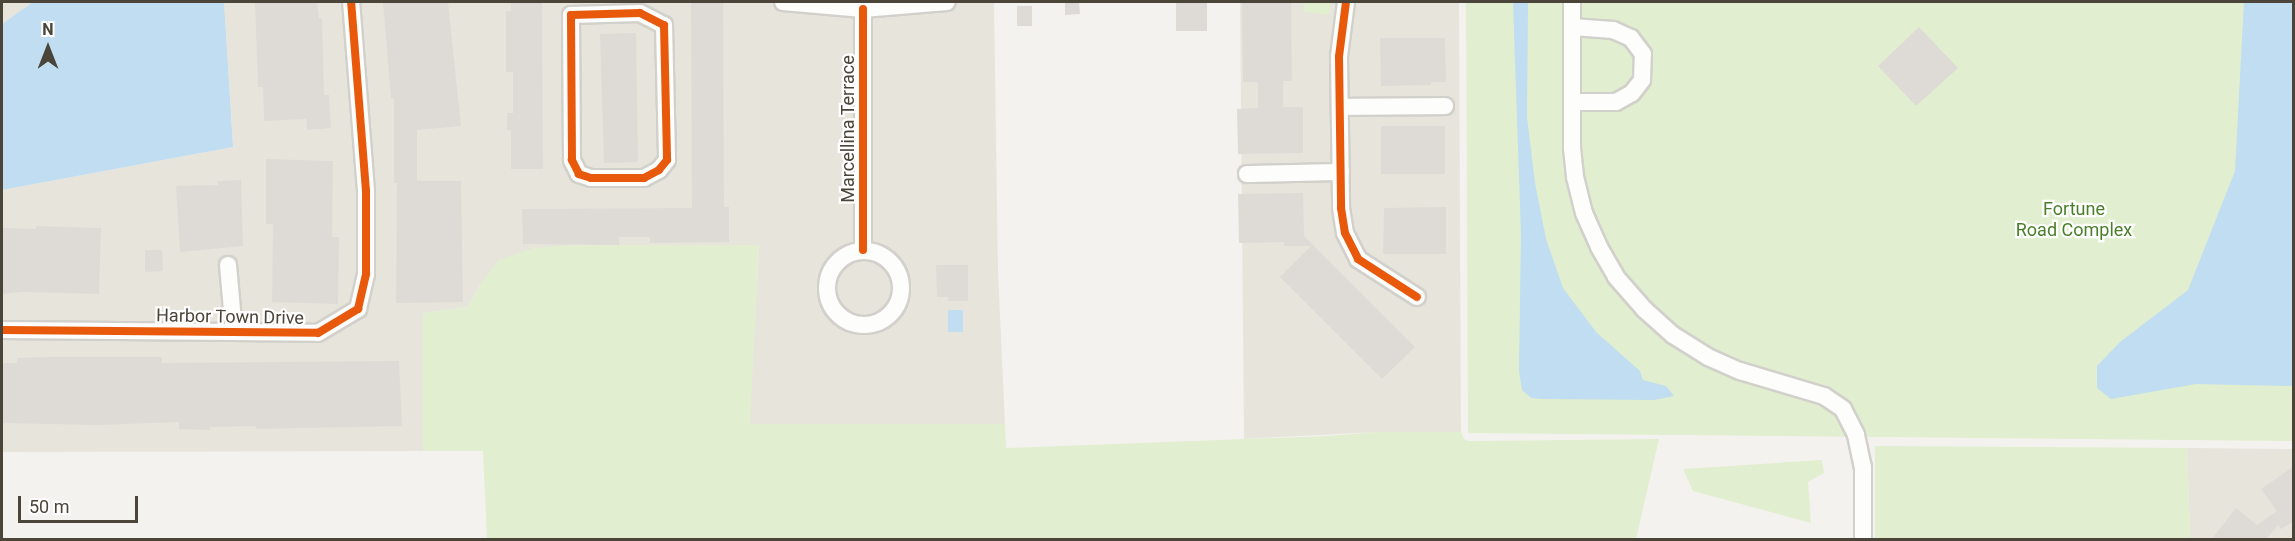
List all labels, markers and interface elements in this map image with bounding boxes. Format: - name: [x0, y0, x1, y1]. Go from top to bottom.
- north arrow: [18, 18, 78, 78]
- text: N: [42, 20, 54, 39]
- street label: Marcellina Terrace: [837, 55, 859, 203]
- park label: Fortune Road Complex: [2016, 199, 2132, 242]
- street label: Harbor Town Drive: [156, 305, 304, 329]
- scale bar: [21, 484, 141, 522]
- text: 50 m: [29, 496, 69, 517]

